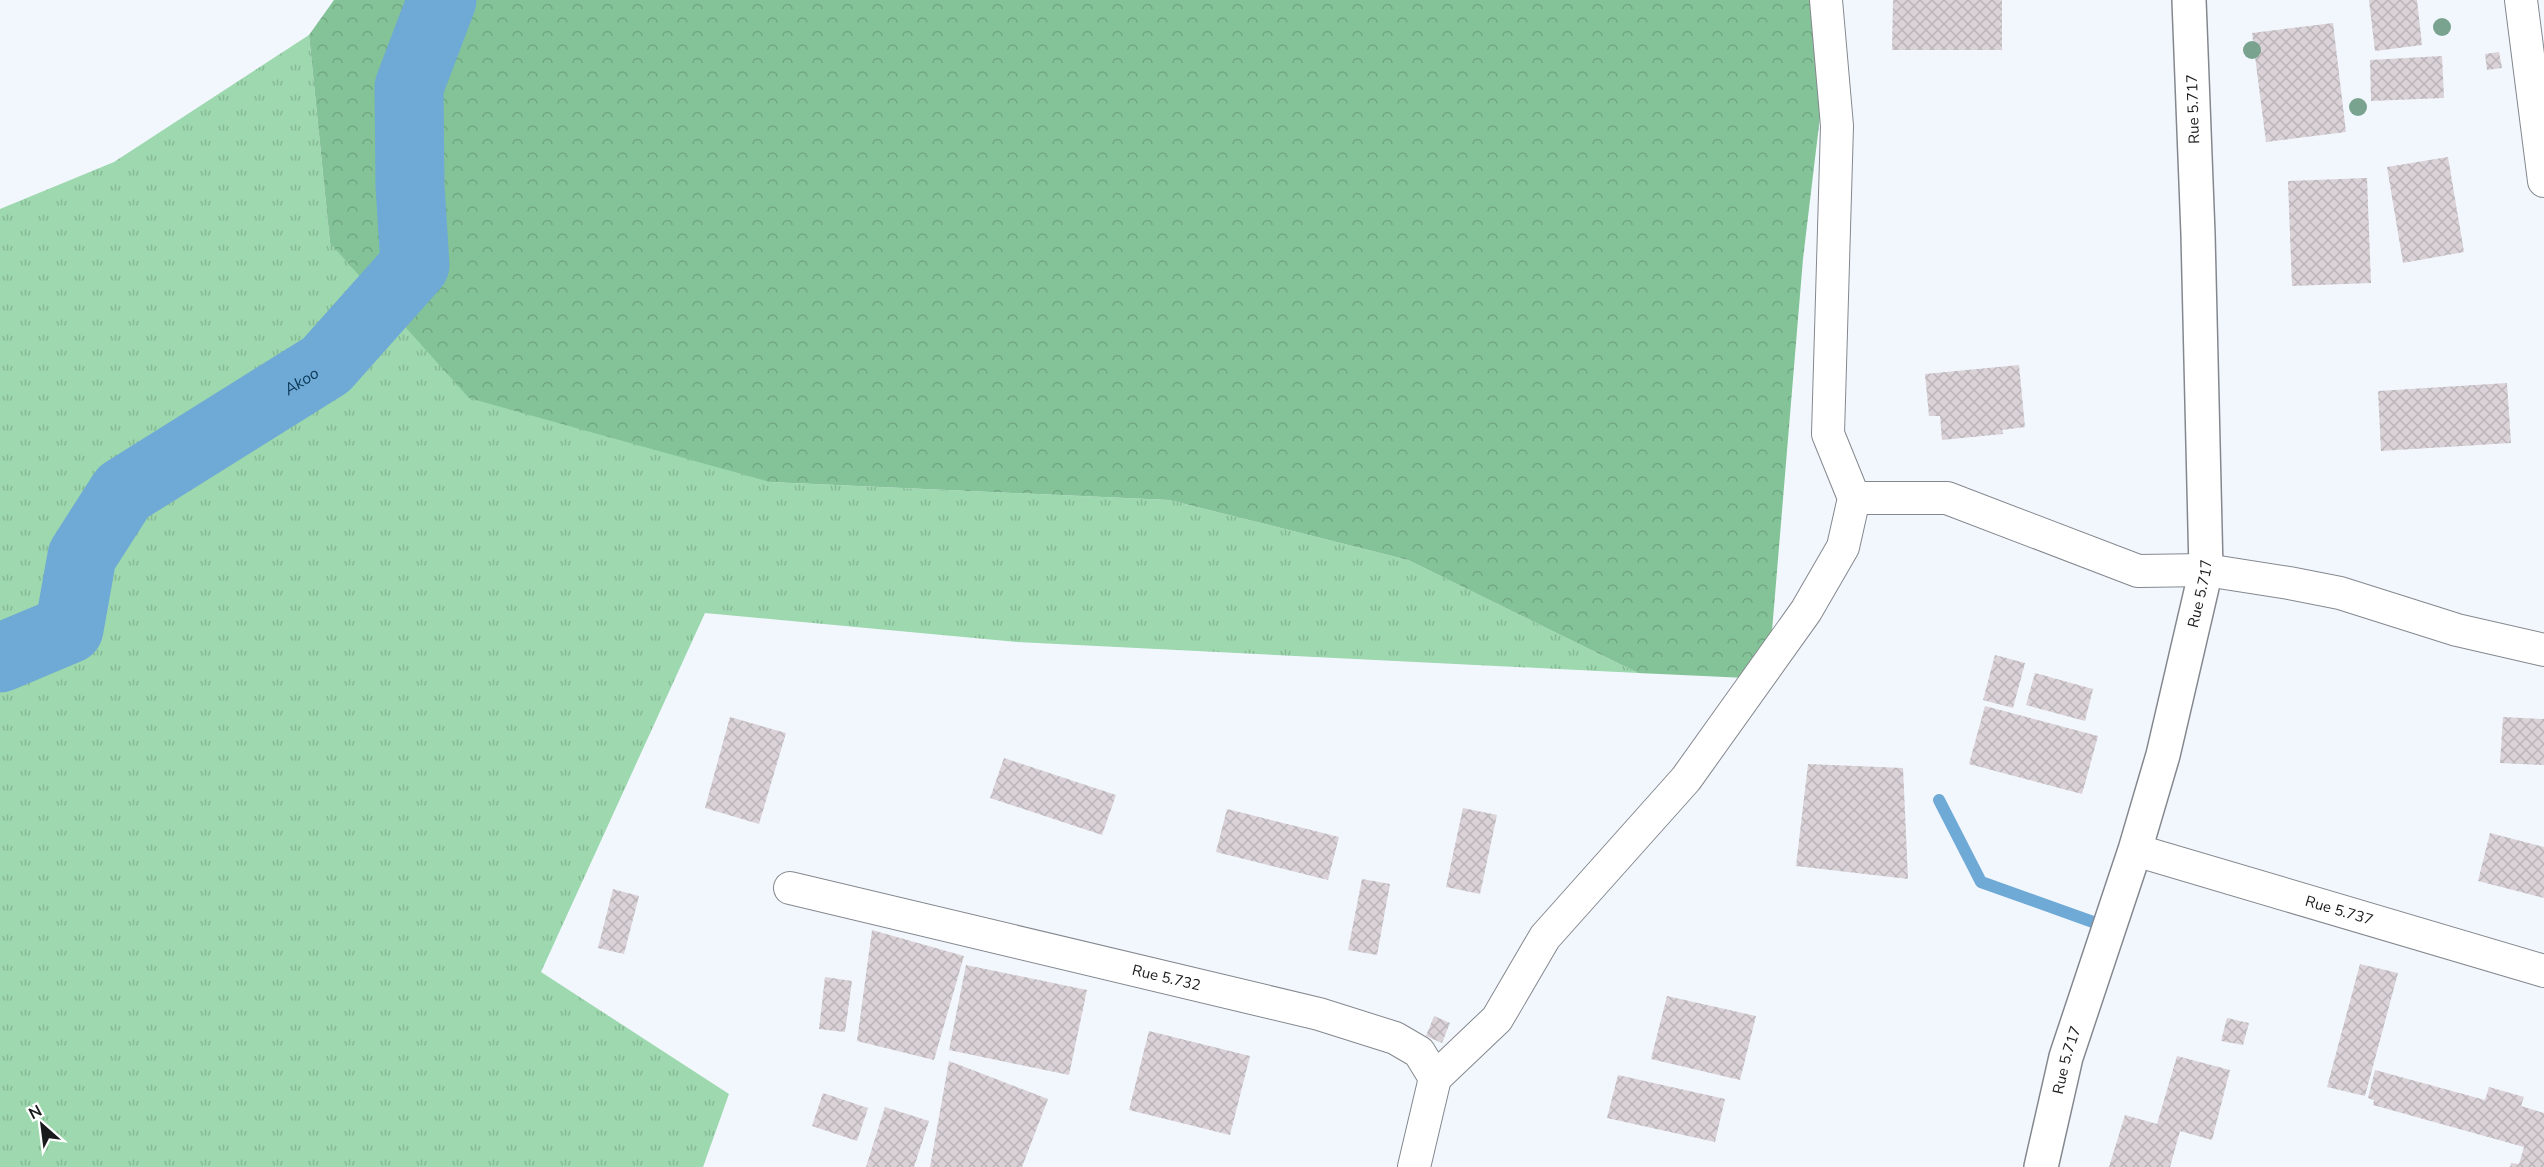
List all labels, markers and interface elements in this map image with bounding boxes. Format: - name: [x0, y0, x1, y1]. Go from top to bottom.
- street label: Rue 5.717: [2182, 74, 2204, 144]
- water label: Akoo: [279, 362, 323, 401]
- street label: Rue 5.717: [2183, 559, 2216, 630]
- street label: Rue 5.737: [2303, 891, 2376, 930]
- street label: Rue 5.732: [1130, 960, 1203, 995]
- street label: Rue 5.717: [2048, 1023, 2086, 1096]
- north arrow: [12, 1095, 72, 1155]
- text: N: [25, 1100, 46, 1125]

